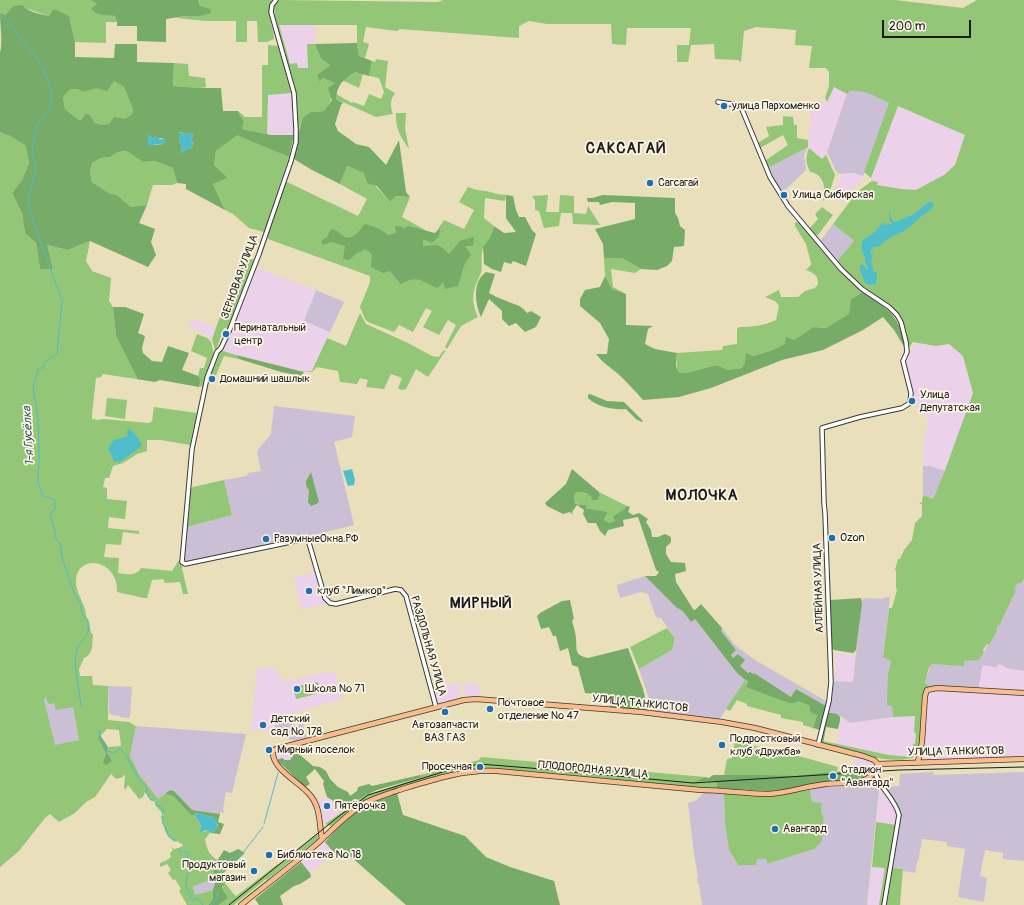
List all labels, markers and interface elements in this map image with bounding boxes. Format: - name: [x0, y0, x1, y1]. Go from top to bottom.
- scale bar: [884, 12, 973, 38]
- text: 200 m: [889, 19, 925, 34]
- place label: улица Пархоменко: [732, 99, 820, 113]
- marker: улица Пархоменко: [719, 101, 729, 111]
- district label: САКСАГАЙ: [586, 140, 666, 158]
- place label: Сагсагай: [658, 176, 699, 190]
- marker: Сагсагай: [645, 178, 655, 188]
- place label: Улица Сибирская: [792, 188, 873, 202]
- marker: Улица Сибирская: [779, 190, 789, 200]
- street label: ЗЕРНОВАЯ УЛИЦА: [219, 233, 261, 321]
- place label: Перинатальный центр: [234, 321, 306, 347]
- marker: Перинатальный центр: [221, 329, 231, 339]
- place label: Домашний шашлык: [220, 372, 310, 386]
- marker: Домашний шашлык: [207, 374, 217, 384]
- place label: Улица Депутатская: [920, 388, 980, 414]
- marker: Улица Депутатская: [907, 396, 917, 406]
- water label: 1-я Гусёлка: [20, 406, 38, 466]
- district label: МОЛОЧКА: [665, 487, 739, 505]
- place label: Ozon: [840, 531, 865, 545]
- place label: РазумныеОкна.РФ: [274, 532, 358, 546]
- marker: Ozon: [827, 533, 837, 543]
- marker: РазумныеОкна.РФ: [261, 534, 271, 544]
- street label: АЛЛЕЙНАЯ УЛИЦА: [811, 543, 827, 633]
- place label: клуб "Лимкор": [317, 584, 386, 598]
- marker: клуб "Лимкор": [304, 586, 314, 596]
- street label: РАЗДОЛЬНАЯ УЛИЦА: [407, 594, 449, 698]
- district label: МИРНЫЙ: [450, 595, 512, 613]
- place label: Школа № 71: [305, 682, 365, 696]
- marker: Школа № 71: [292, 684, 302, 694]
- street label: УЛИЦА ТАНКИСТОВ: [591, 692, 689, 716]
- place label: Почтовое отделение № 47: [498, 696, 579, 722]
- marker: Почтовое отделение № 47: [485, 704, 495, 714]
- marker: Автозапчасти ВАЗ ГАЗ: [440, 707, 450, 717]
- place label: Детский сад № 178: [271, 712, 322, 738]
- place label: Автозапчасти ВАЗ ГАЗ: [412, 718, 478, 744]
- marker: Детский сад № 178: [258, 720, 268, 730]
- place label: Подростковый клуб «Дружба»: [730, 732, 801, 758]
- marker: Подростковый клуб «Дружба»: [717, 740, 727, 750]
- place label: Мирный поселок: [277, 743, 355, 757]
- marker: Мирный поселок: [264, 745, 274, 755]
- street label: УЛИЦА ТАНКИСТОВ: [908, 745, 1004, 759]
- street label: ПЛОДОРОДНАЯ УЛИЦА: [537, 759, 649, 781]
- place label: Просечная: [422, 760, 472, 774]
- marker: Просечная: [475, 762, 485, 772]
- place label: Стадион "Авангард": [841, 763, 894, 789]
- marker: Стадион "Авангард": [828, 771, 838, 781]
- place label: Пятёрочка: [335, 799, 386, 813]
- marker: Пятёрочка: [322, 801, 332, 811]
- place label: Авангард: [783, 822, 827, 836]
- marker: Авангард: [770, 824, 780, 834]
- place label: Библиотека № 18: [277, 848, 361, 862]
- marker: Библиотека № 18: [264, 850, 274, 860]
- place label: Продуктовый магазин: [182, 858, 246, 884]
- marker: Продуктовый магазин: [249, 866, 259, 876]

